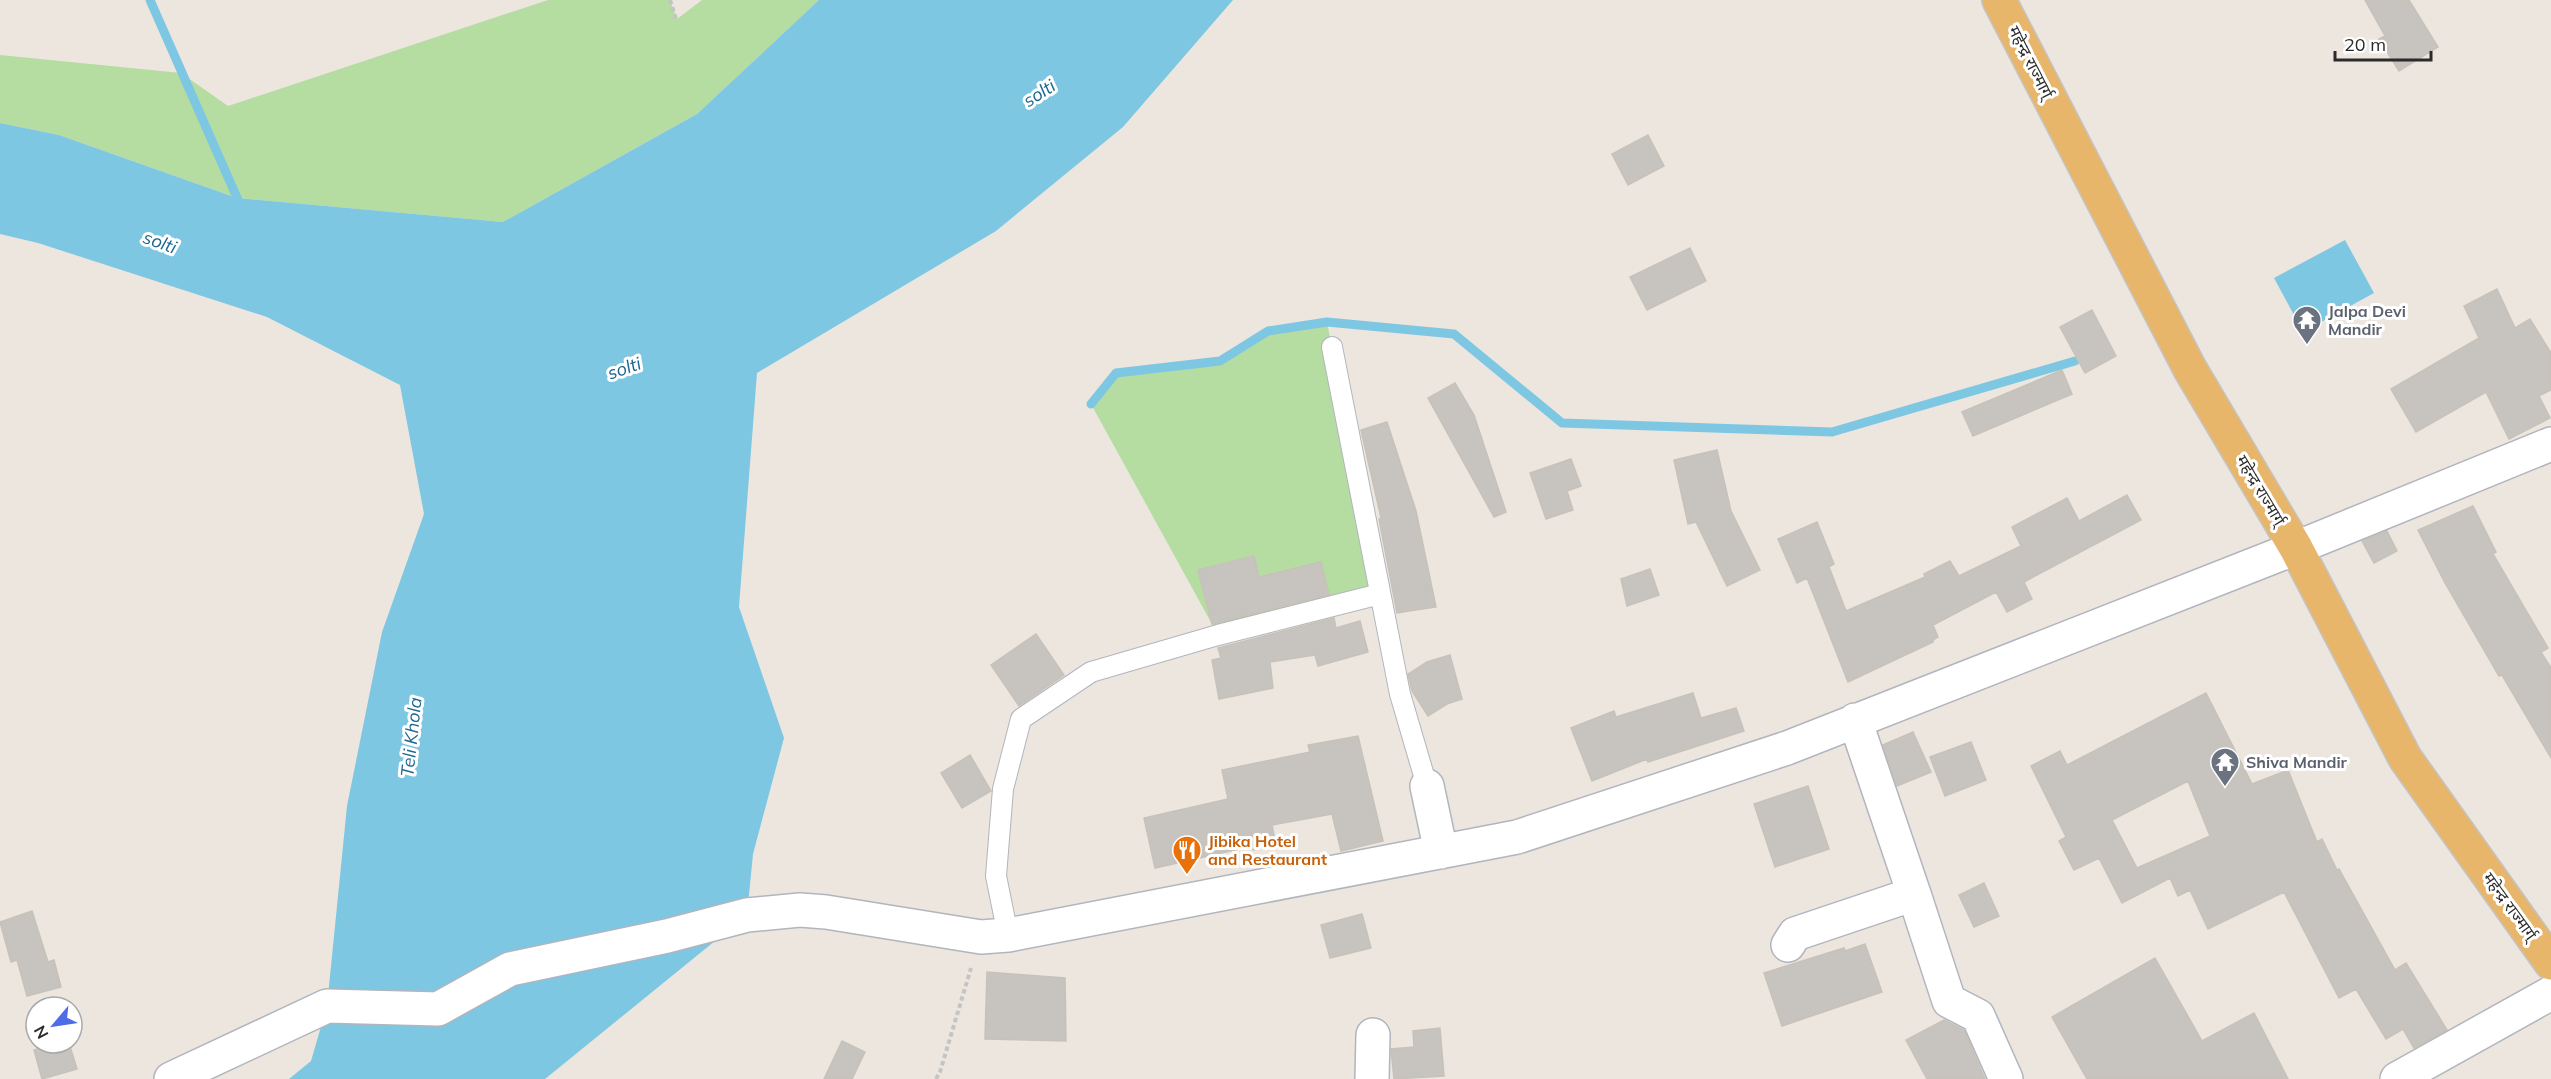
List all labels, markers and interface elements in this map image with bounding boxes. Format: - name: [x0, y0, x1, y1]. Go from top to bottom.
- street label: महेन्द्र राज्मार्ग्: [2003, 23, 2059, 105]
- scale bar: [2335, 24, 2431, 62]
- text: 20 m: [2344, 33, 2386, 56]
- water label: solti: [1018, 74, 1060, 112]
- water label: solti: [140, 225, 181, 259]
- place label: Jalpa Devi Mandir: [2328, 301, 2406, 339]
- temple icon: Jalpa Devi Mandir: [2291, 304, 2323, 346]
- water label: solti: [604, 351, 645, 384]
- street label: महेन्द्र राज्मार्ग्: [2231, 451, 2291, 532]
- water label: Teli Khola: [395, 696, 427, 778]
- temple icon: Shiva Mandir: [2209, 746, 2241, 788]
- place label: Shiva Mandir: [2246, 752, 2348, 772]
- place label: Jibika Hotel and Restaurant: [1208, 831, 1327, 869]
- restaurant icon: Jibika Hotel and Restaurant: [1171, 834, 1203, 876]
- street label: महेन्द्र राज्मार्ग्: [2478, 868, 2543, 947]
- north arrow: [24, 995, 84, 1055]
- text: N: [29, 1022, 53, 1042]

